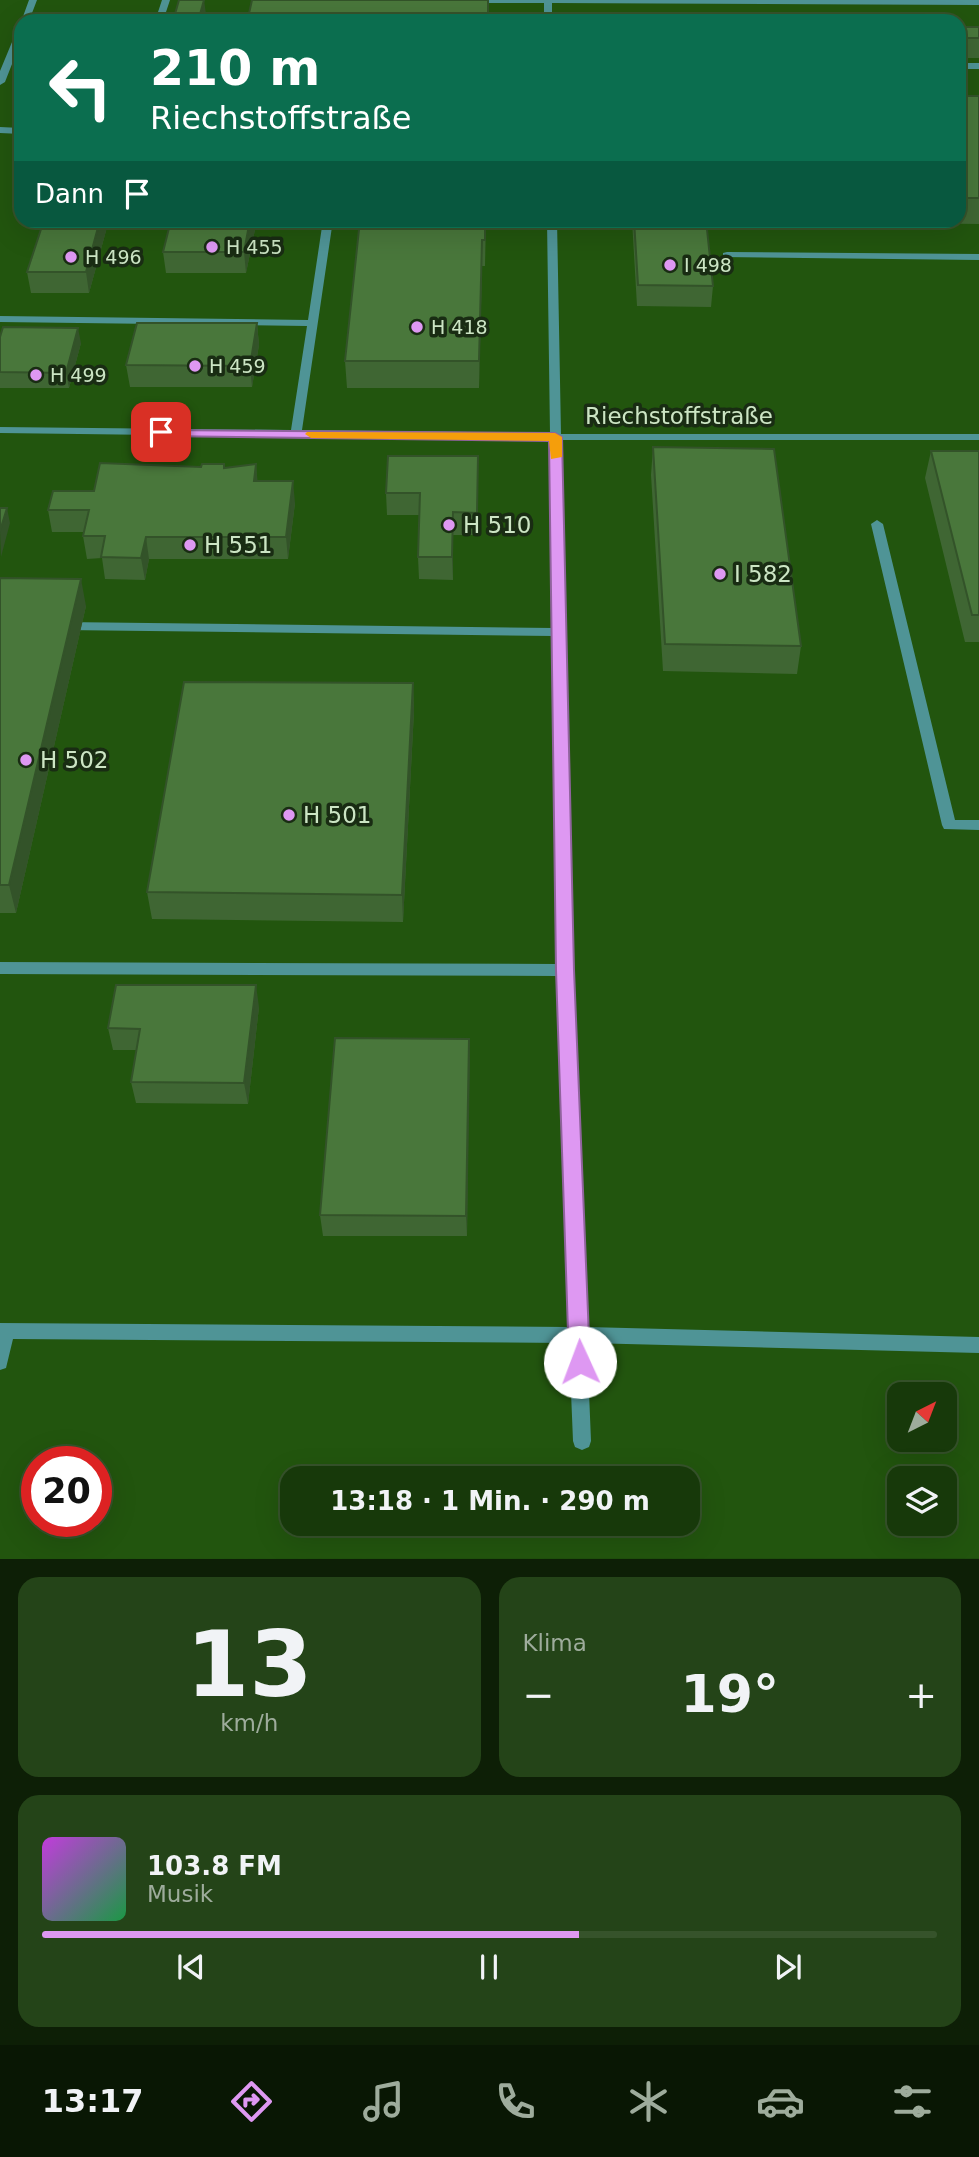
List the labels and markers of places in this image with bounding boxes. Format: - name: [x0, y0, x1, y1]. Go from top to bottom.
- place label: H 455: [226, 236, 283, 258]
- marker: H 455: [204, 239, 220, 255]
- place label: H 496: [85, 246, 142, 268]
- marker: H 496: [63, 249, 79, 265]
- place label: I 498: [684, 254, 732, 276]
- marker: I 498: [662, 257, 678, 273]
- place label: H 418: [431, 316, 488, 338]
- marker: H 418: [409, 319, 425, 335]
- place label: H 459: [209, 355, 266, 377]
- marker: H 459: [187, 358, 203, 374]
- place label: H 499: [50, 364, 107, 386]
- marker: H 499: [28, 367, 44, 383]
- pin: [131, 402, 191, 462]
- place label: H 510: [463, 512, 532, 538]
- marker: H 510: [441, 517, 457, 533]
- place label: H 551: [204, 532, 273, 558]
- marker: H 551: [182, 537, 198, 553]
- place label: I 582: [734, 561, 792, 587]
- marker: I 582: [712, 566, 728, 582]
- place label: H 502: [40, 747, 109, 773]
- marker: H 502: [18, 752, 34, 768]
- place label: H 501: [303, 802, 372, 828]
- marker: H 501: [281, 807, 297, 823]

